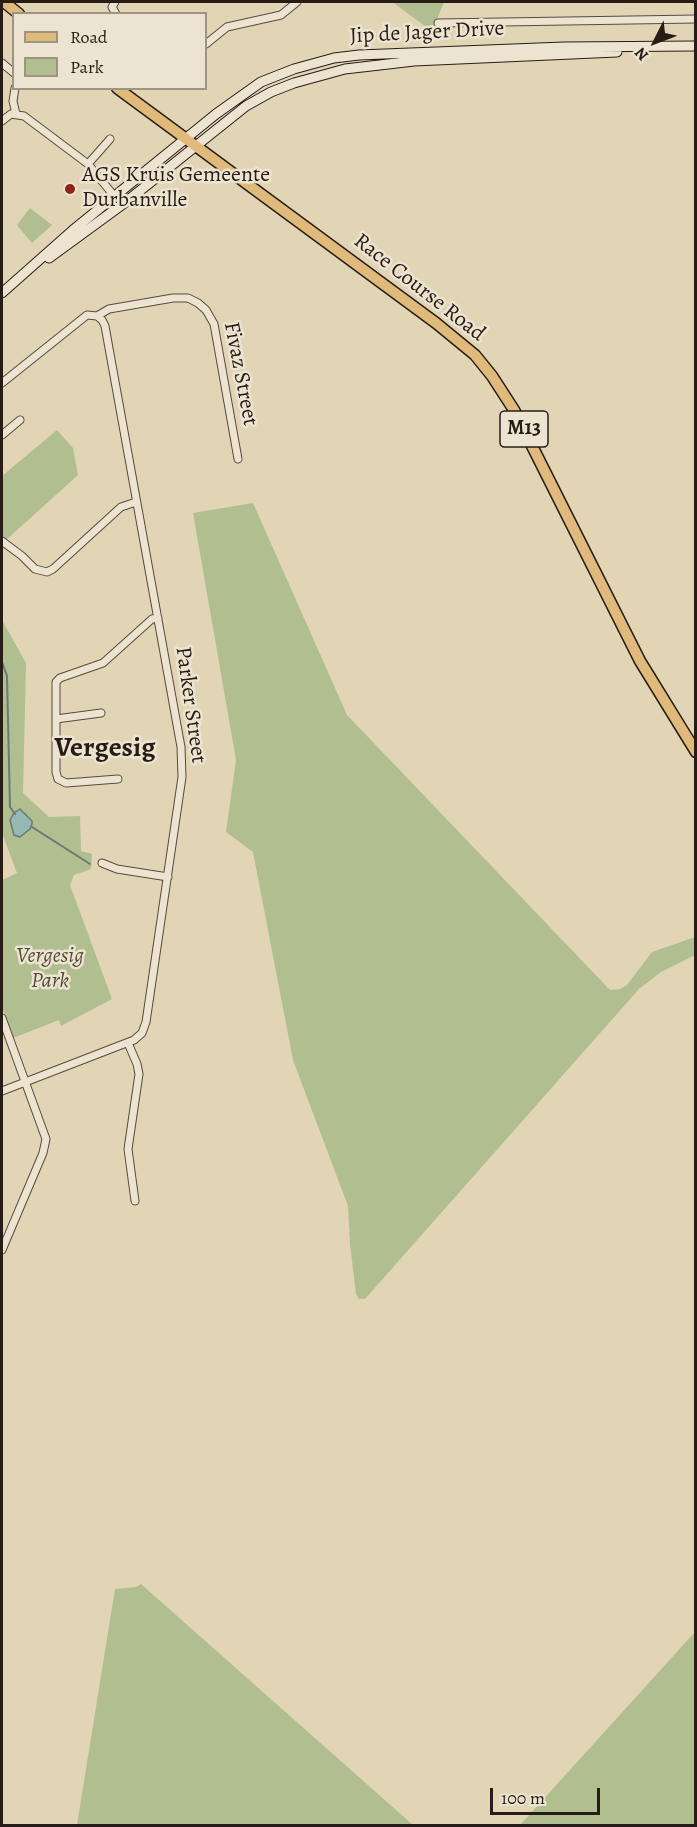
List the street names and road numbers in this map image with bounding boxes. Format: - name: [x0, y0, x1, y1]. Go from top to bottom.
- street label: Jip de Jager Drive: [349, 16, 505, 50]
- street label: Race Course Road: [348, 228, 490, 348]
- street label: Fivaz Street: [217, 320, 263, 428]
- road number: M13: [500, 411, 548, 447]
- street label: Parker Street: [169, 645, 211, 765]

